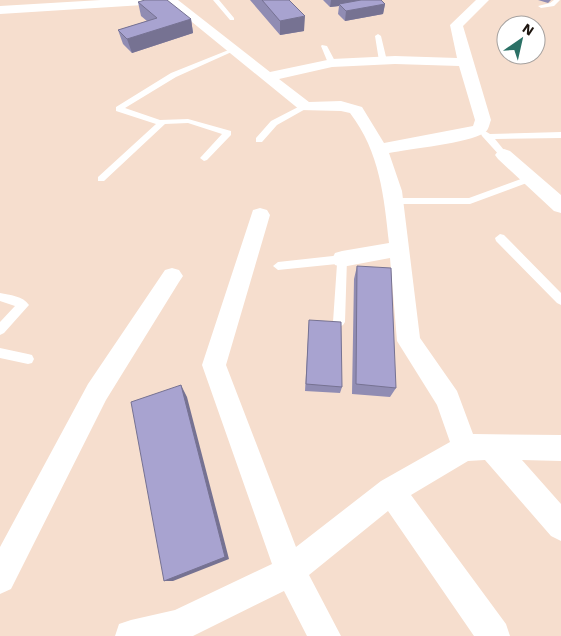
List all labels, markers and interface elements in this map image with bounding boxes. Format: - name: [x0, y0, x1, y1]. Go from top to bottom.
- north arrow: [496, 15, 546, 65]
- text: N: [519, 20, 537, 39]

